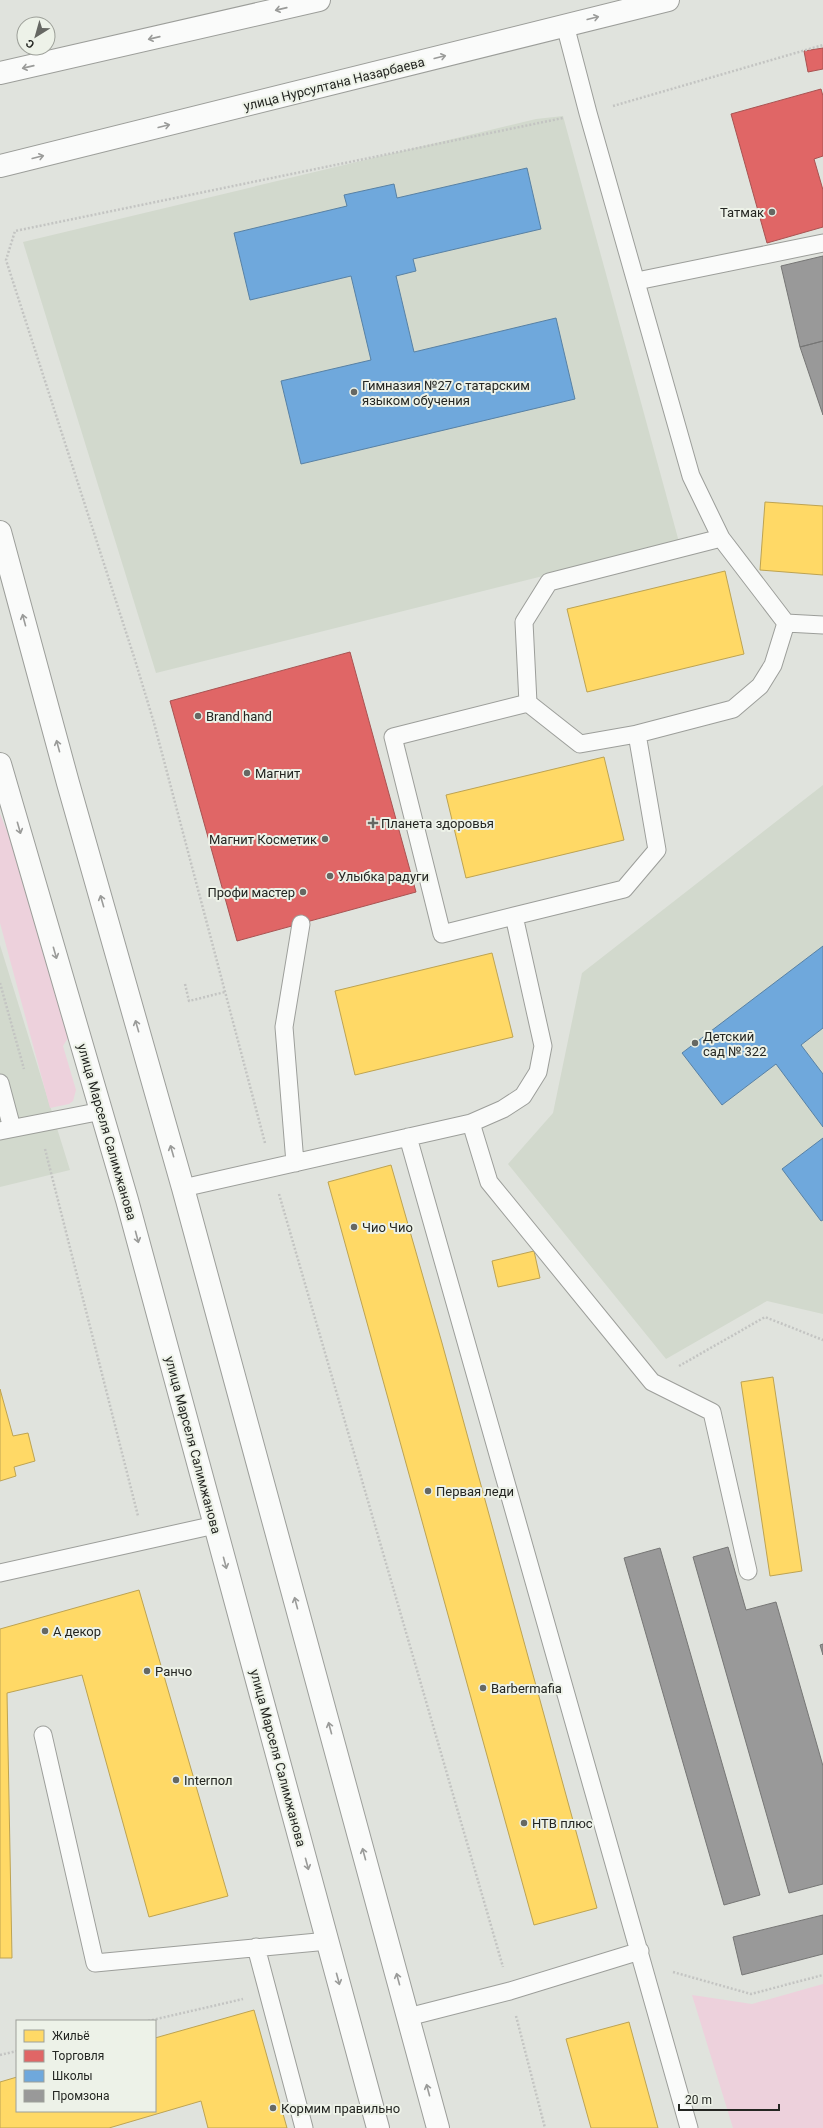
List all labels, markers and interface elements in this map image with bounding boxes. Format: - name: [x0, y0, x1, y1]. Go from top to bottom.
- one-way arrow: [275, 5, 288, 13]
- one-way arrow: [586, 14, 599, 22]
- north arrow: [16, 16, 56, 56]
- one-way arrow: [148, 34, 161, 42]
- text: С: [23, 36, 37, 51]
- one-way arrow: [433, 53, 446, 60]
- street label: улица Нурсултана Назарбаева: [242, 54, 426, 114]
- one-way arrow: [22, 63, 35, 71]
- one-way arrow: [157, 122, 170, 129]
- one-way arrow: [31, 152, 44, 160]
- place label: Татмак: [720, 205, 764, 220]
- marker: Татмак: [767, 207, 777, 217]
- place label: Гимназия №27 с татарским языком обучения: [362, 378, 530, 408]
- marker: Гимназия №27 с татарским языком обучения: [349, 387, 359, 397]
- one-way arrow: [20, 614, 27, 627]
- place label: Brand hand: [206, 709, 272, 724]
- marker: Brand hand: [193, 711, 203, 721]
- one-way arrow: [54, 739, 61, 752]
- place label: Магнит: [255, 766, 300, 781]
- marker: Магнит: [242, 768, 252, 778]
- place label: Планета здоровья: [381, 816, 494, 831]
- marker: Планета здоровья: [368, 818, 378, 828]
- one-way arrow: [16, 821, 23, 834]
- place label: Магнит Косметик: [209, 832, 317, 847]
- marker: Магнит Косметик: [320, 834, 330, 844]
- place label: Улыбка радуги: [338, 869, 429, 884]
- marker: Улыбка радуги: [325, 871, 335, 881]
- place label: Профи мастер: [207, 885, 295, 900]
- marker: Профи мастер: [298, 887, 308, 897]
- one-way arrow: [97, 894, 105, 907]
- one-way arrow: [52, 946, 60, 959]
- one-way arrow: [133, 1019, 140, 1032]
- place label: Детский сад № 322: [703, 1029, 766, 1059]
- marker: Детский сад № 322: [690, 1038, 700, 1048]
- street label: улица Марселя Салимжанова: [75, 1042, 139, 1222]
- one-way arrow: [168, 1145, 175, 1158]
- place label: Чио Чио: [362, 1220, 413, 1235]
- marker: Чио Чио: [349, 1222, 359, 1232]
- one-way arrow: [134, 1230, 141, 1243]
- street label: улица Марселя Салимжанова: [162, 1355, 224, 1535]
- place label: Первая леди: [436, 1484, 514, 1499]
- marker: Первая леди: [423, 1486, 433, 1496]
- one-way arrow: [222, 1556, 230, 1569]
- one-way arrow: [291, 1597, 299, 1610]
- place label: А декор: [53, 1624, 101, 1639]
- marker: А декор: [40, 1626, 50, 1636]
- place label: Ранчо: [155, 1664, 192, 1679]
- marker: Ранчо: [142, 1666, 152, 1676]
- street label: улица Марселя Салимжанова: [247, 1668, 309, 1848]
- place label: Barbermafia: [491, 1681, 562, 1696]
- marker: Barbermafia: [478, 1683, 488, 1693]
- one-way arrow: [325, 1722, 333, 1735]
- place label: Interпол: [184, 1773, 233, 1788]
- marker: Interпол: [171, 1775, 181, 1785]
- place label: НТВ плюс: [532, 1816, 593, 1831]
- marker: НТВ плюс: [519, 1818, 529, 1828]
- one-way arrow: [360, 1848, 367, 1861]
- one-way arrow: [304, 1857, 311, 1870]
- one-way arrow: [334, 1972, 342, 1985]
- one-way arrow: [394, 1973, 401, 1986]
- legend: [16, 2020, 156, 2112]
- text: Жильё: [52, 2029, 90, 2043]
- text: Торговля: [52, 2049, 104, 2063]
- text: Школы: [52, 2069, 93, 2083]
- one-way arrow: [423, 2084, 431, 2097]
- scale bar: [679, 2086, 779, 2112]
- text: Промзона: [52, 2089, 109, 2103]
- text: 20 m: [685, 2093, 712, 2107]
- place label: Кормим правильно: [281, 2101, 400, 2116]
- marker: Кормим правильно: [268, 2103, 278, 2113]

